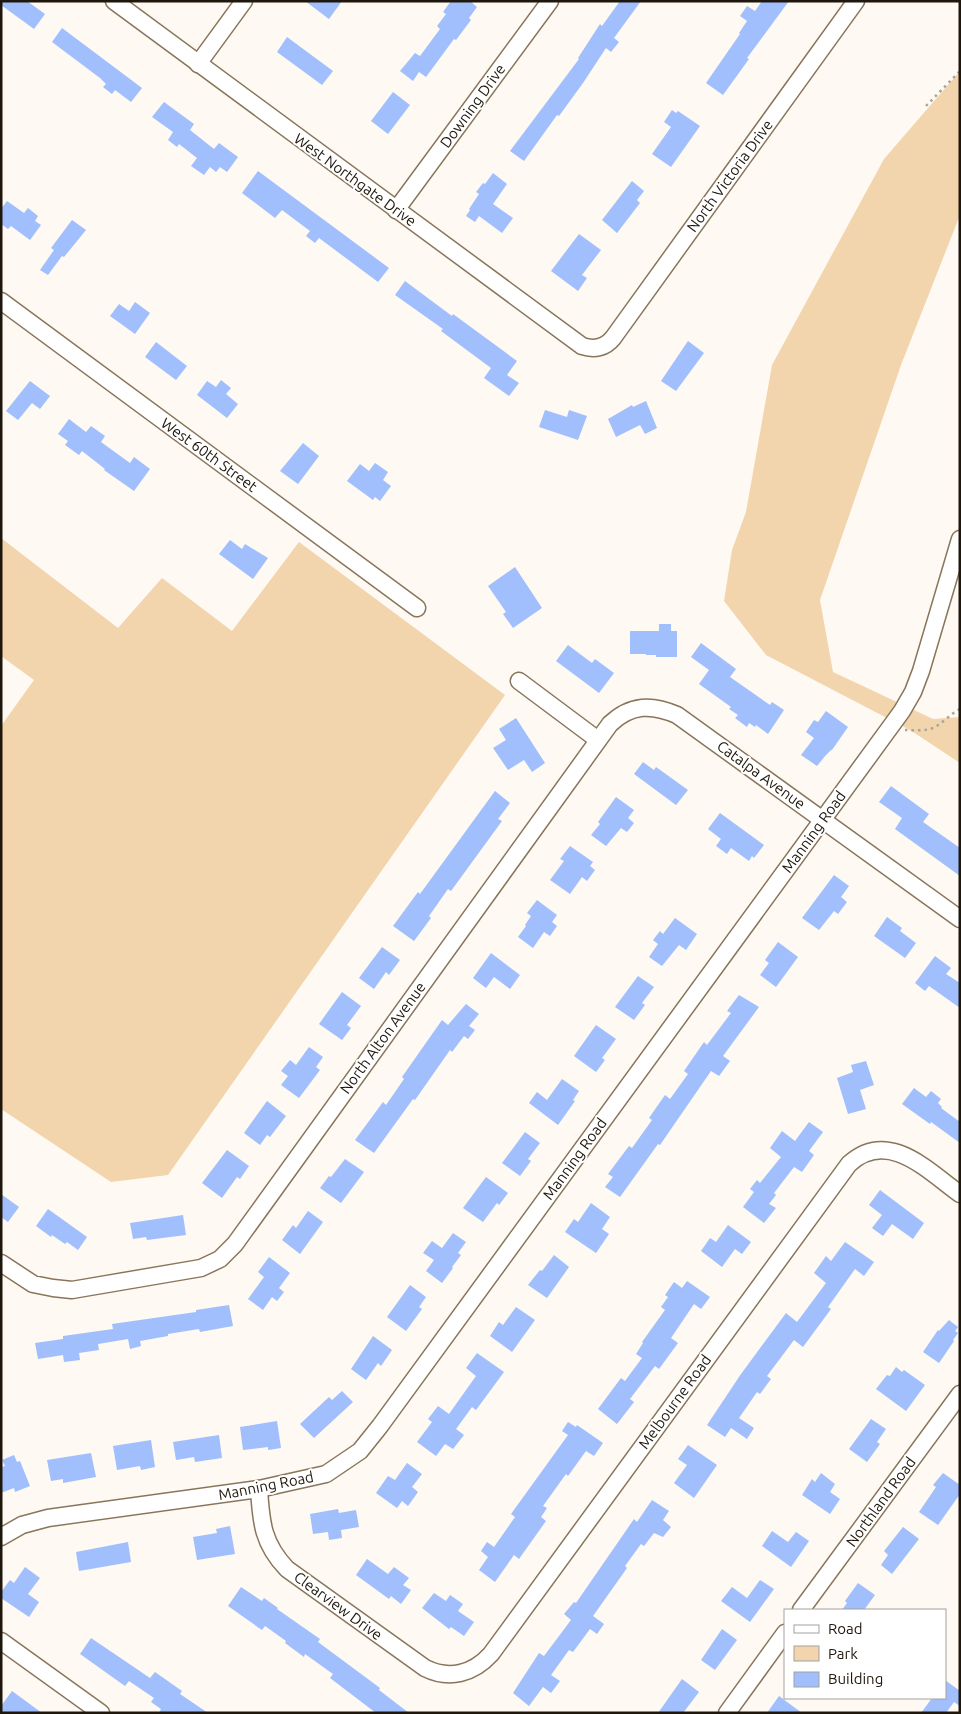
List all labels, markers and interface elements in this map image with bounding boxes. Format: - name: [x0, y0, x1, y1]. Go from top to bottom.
- street label: Downing Drive: [437, 61, 509, 151]
- street label: North Victoria Drive: [683, 116, 776, 235]
- street label: West Northgate Drive: [291, 130, 420, 230]
- street label: West 60th Street: [158, 414, 261, 495]
- street label: Catalpa Avenue: [714, 737, 809, 812]
- street label: Manning Road: [778, 788, 849, 876]
- street label: North Alton Avenue: [336, 979, 429, 1097]
- street label: Manning Road: [539, 1115, 610, 1203]
- street label: Melbourne Road: [635, 1351, 714, 1452]
- street label: Northland Road: [842, 1454, 919, 1550]
- street label: Manning Road: [217, 1468, 315, 1503]
- street label: Clearview Drive: [291, 1568, 386, 1643]
- legend: [784, 1609, 946, 1699]
- text: Road: [828, 1620, 863, 1637]
- text: Park: [828, 1645, 858, 1662]
- text: Building: [828, 1670, 883, 1687]

